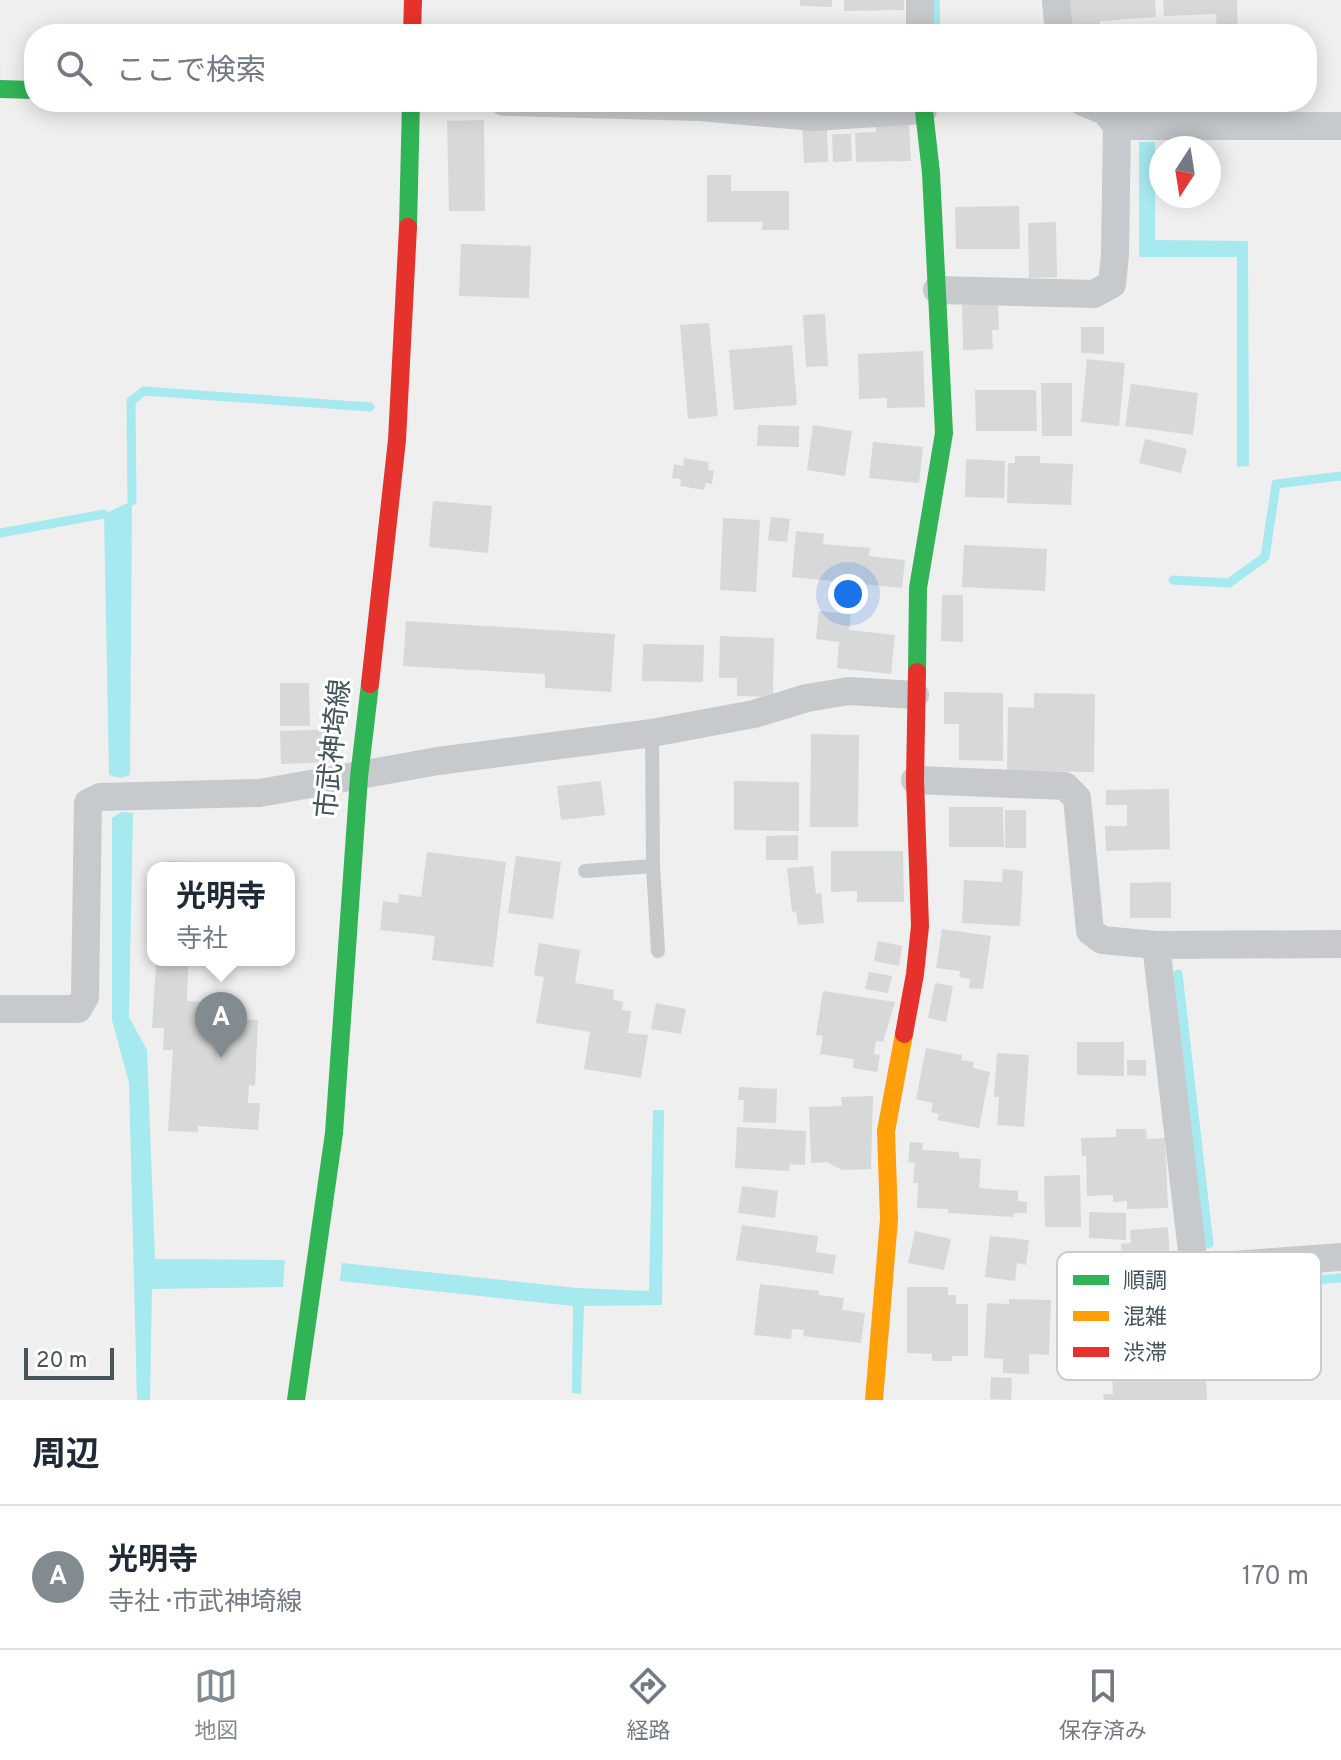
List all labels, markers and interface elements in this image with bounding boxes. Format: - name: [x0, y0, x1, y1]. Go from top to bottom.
- search box: [24, 24, 1317, 112]
- icon: search: [52, 46, 96, 90]
- text: ここで検索: [116, 54, 266, 91]
- north arrow: [1149, 136, 1221, 208]
- your location: [828, 574, 868, 614]
- street label: 市武神埼線: [310, 677, 360, 821]
- popup: [147, 862, 295, 966]
- text: 光明寺: [176, 880, 266, 917]
- text: 寺社: [176, 924, 228, 957]
- pin: A: [195, 992, 247, 1058]
- legend: [1057, 1252, 1321, 1380]
- text: 順調: [1123, 1269, 1167, 1296]
- text: 混雑: [1123, 1305, 1167, 1332]
- text: 渋滞: [1123, 1341, 1167, 1368]
- scale bar: [24, 1344, 114, 1380]
- text: 20 m: [36, 1348, 87, 1375]
- text: 周辺: [32, 1435, 100, 1478]
- text: 光明寺: [108, 1543, 198, 1580]
- text: A: [49, 1561, 67, 1594]
- text: 170 m: [1242, 1561, 1309, 1594]
- text: 寺社 · 市武神埼線: [108, 1587, 302, 1620]
- tab: 地図: [194, 1664, 238, 1746]
- tab: 経路: [626, 1664, 671, 1746]
- tab: 保存済み: [1059, 1664, 1147, 1746]

